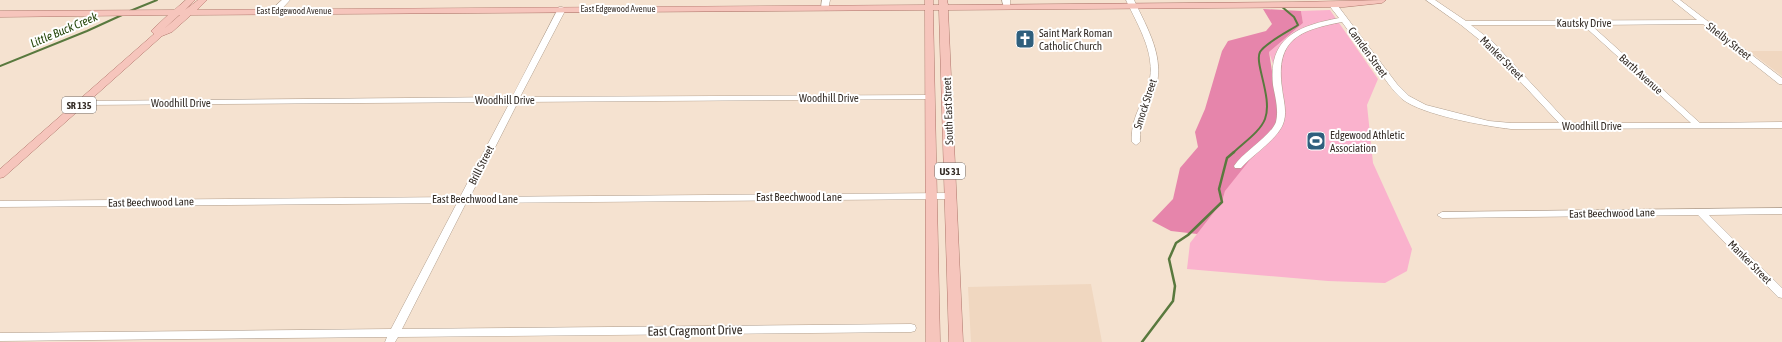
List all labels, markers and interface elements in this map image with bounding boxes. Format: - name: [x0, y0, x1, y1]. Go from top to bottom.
- street label: East Edgewood Avenue: [581, 4, 655, 14]
- street label: East Edgewood Avenue: [257, 6, 331, 16]
- water label: Little Buck Creek: [28, 9, 100, 50]
- street label: Kautsky Drive: [1557, 17, 1611, 29]
- street label: Shelby Street: [1704, 20, 1754, 62]
- street label: Camden Street: [1346, 25, 1390, 79]
- place label: Saint Mark Roman Catholic Church: [1039, 27, 1112, 52]
- church icon: Saint Mark Roman Catholic Church: [1014, 28, 1036, 50]
- street label: Manker Street: [1478, 34, 1526, 82]
- street label: Barth Avenue: [1617, 52, 1665, 97]
- street label: South East Street: [941, 77, 955, 145]
- street label: Smock Street: [1131, 77, 1159, 131]
- street label: Woodhill Drive: [799, 92, 859, 104]
- street label: Woodhill Drive: [475, 94, 535, 106]
- road number: SR 135: [62, 97, 96, 113]
- street label: Woodhill Drive: [151, 97, 211, 109]
- street label: Woodhill Drive: [1562, 120, 1622, 132]
- place label: Edgewood Athletic Association: [1330, 129, 1405, 154]
- sports icon: Edgewood Athletic Association: [1305, 130, 1327, 152]
- street label: Brill Street: [466, 143, 496, 187]
- road number: US 31: [935, 163, 965, 179]
- street label: East Beechwood Lane: [756, 191, 842, 203]
- street label: East Beechwood Lane: [432, 193, 518, 205]
- street label: East Beechwood Lane: [108, 195, 194, 209]
- street label: East Beechwood Lane: [1569, 206, 1655, 220]
- street label: Manker Street: [1726, 238, 1774, 286]
- street label: East Cragmont Drive: [647, 322, 743, 339]

